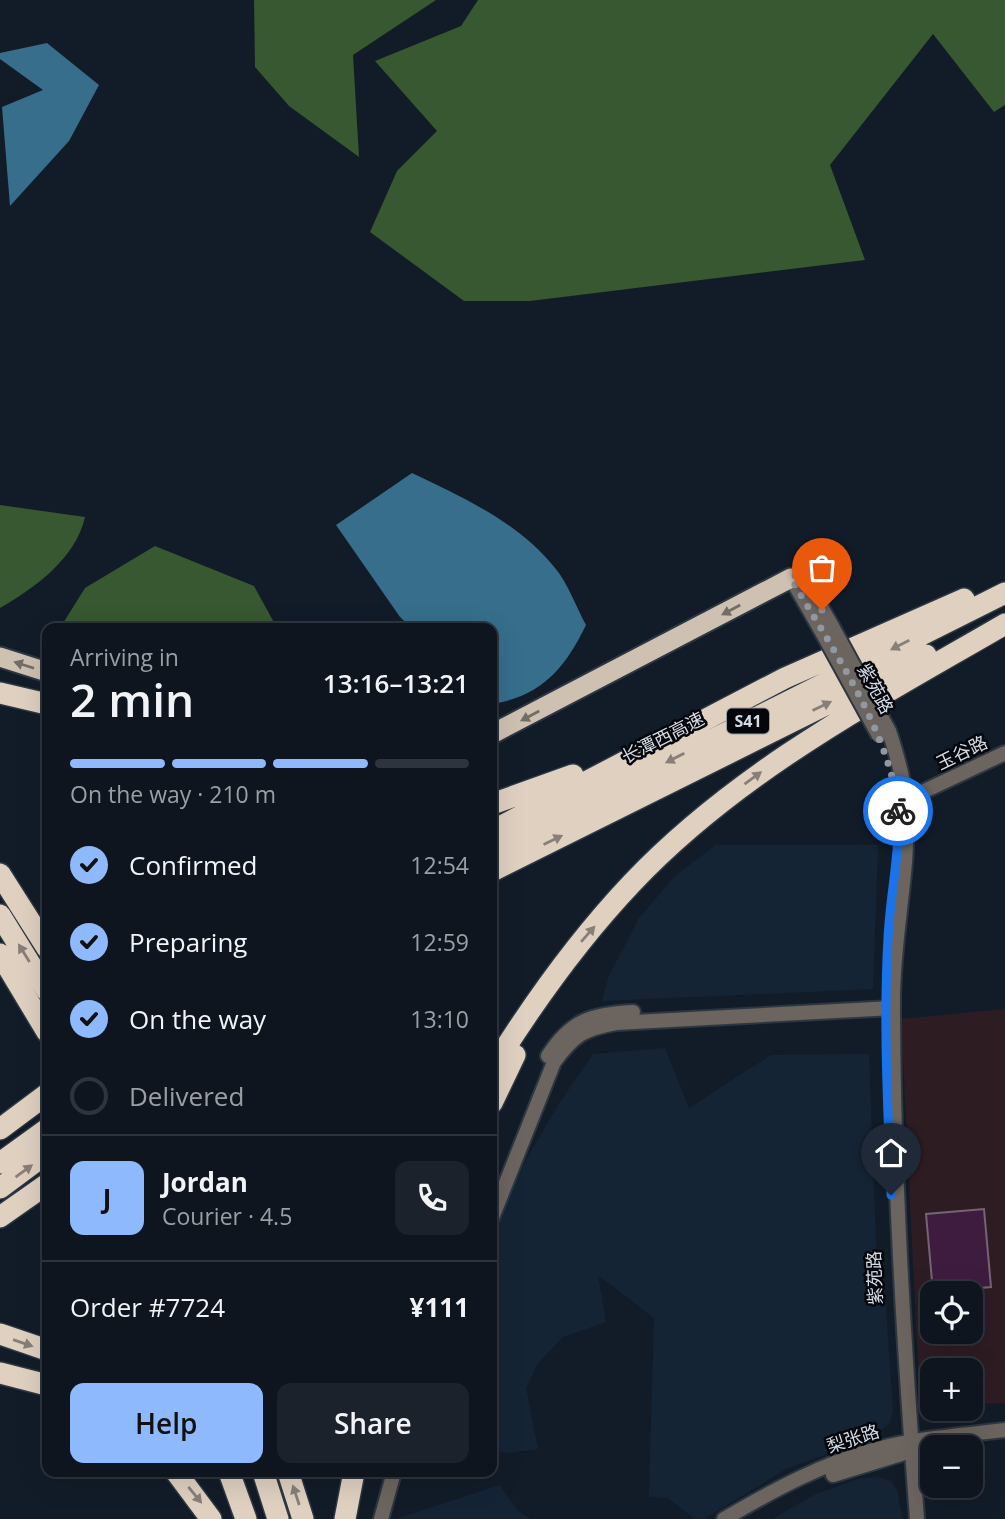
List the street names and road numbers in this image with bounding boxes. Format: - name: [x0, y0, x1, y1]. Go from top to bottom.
- street label: 紫苑路: [852, 659, 899, 718]
- street label: 长潭西高速: [617, 706, 708, 768]
- road number: S41: [727, 708, 769, 734]
- street label: 玉谷路: [932, 729, 991, 775]
- street label: 紫苑路: [861, 1251, 887, 1305]
- street label: 梨张路: [823, 1418, 882, 1458]

